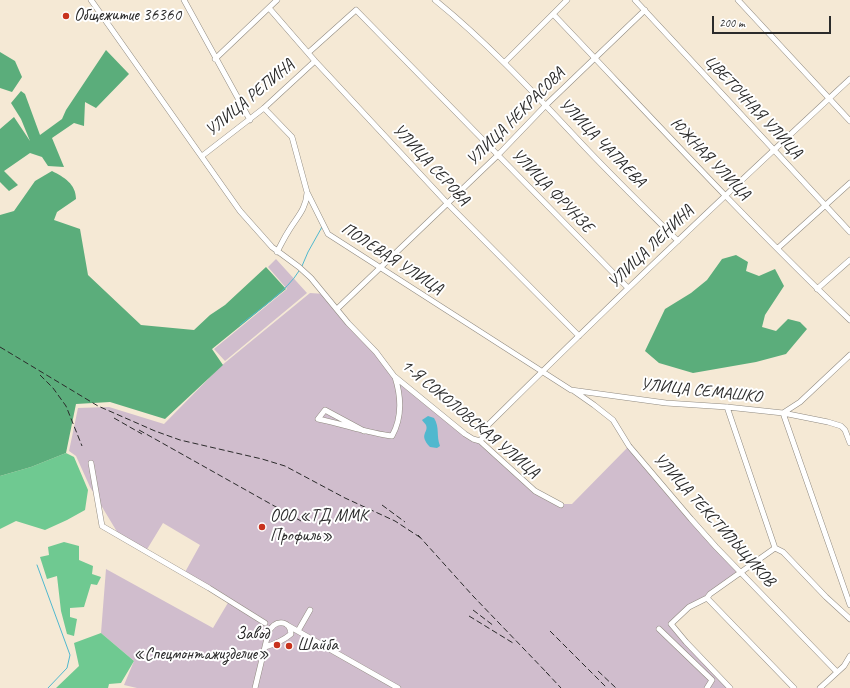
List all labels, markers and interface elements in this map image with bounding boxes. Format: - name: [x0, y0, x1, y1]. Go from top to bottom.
- place label: Общежитие 36360: [74, 6, 181, 26]
- scale bar: [714, 8, 833, 34]
- marker: Общежитие 36360: [61, 11, 71, 21]
- text: 200 m: [719, 15, 745, 31]
- street label: ЦВЕТОЧНАЯ УЛИЦА: [700, 51, 806, 163]
- street label: УЛИЦА РЕПИНА: [202, 55, 298, 141]
- street label: УЛИЦА НЕКРАСОВА: [463, 64, 569, 170]
- street label: УЛИЦА ЧАПАЕВА: [554, 94, 650, 192]
- street label: ЮЖНАЯ УЛИЦА: [666, 114, 754, 204]
- street label: УЛИЦА СЕРОВА: [388, 120, 474, 210]
- street label: УЛИЦА ФРУНЗЕ: [507, 145, 597, 237]
- street label: УЛИЦА ЛЕНИНА: [604, 201, 698, 293]
- street label: ПОЛЕВАЯ УЛИЦА: [337, 219, 447, 299]
- street label: 1-Я СОКОЛОВСКАЯ УЛИЦА: [397, 355, 543, 483]
- street label: УЛИЦА СЕМАШКО: [639, 374, 763, 408]
- street label: УЛИЦА ТЕКСТИЛЬЩИКОВ: [649, 449, 779, 591]
- place label: ООО «ТД ММК Профиль»: [270, 507, 367, 547]
- marker: ООО «ТД ММК Профиль»: [257, 522, 267, 532]
- place label: Завод «Спецмонтажизделие»: [133, 625, 269, 665]
- place label: Шайба: [297, 636, 338, 656]
- marker: Завод «Спецмонтажизделие»: [272, 640, 282, 650]
- marker: Шайба: [284, 641, 294, 651]

